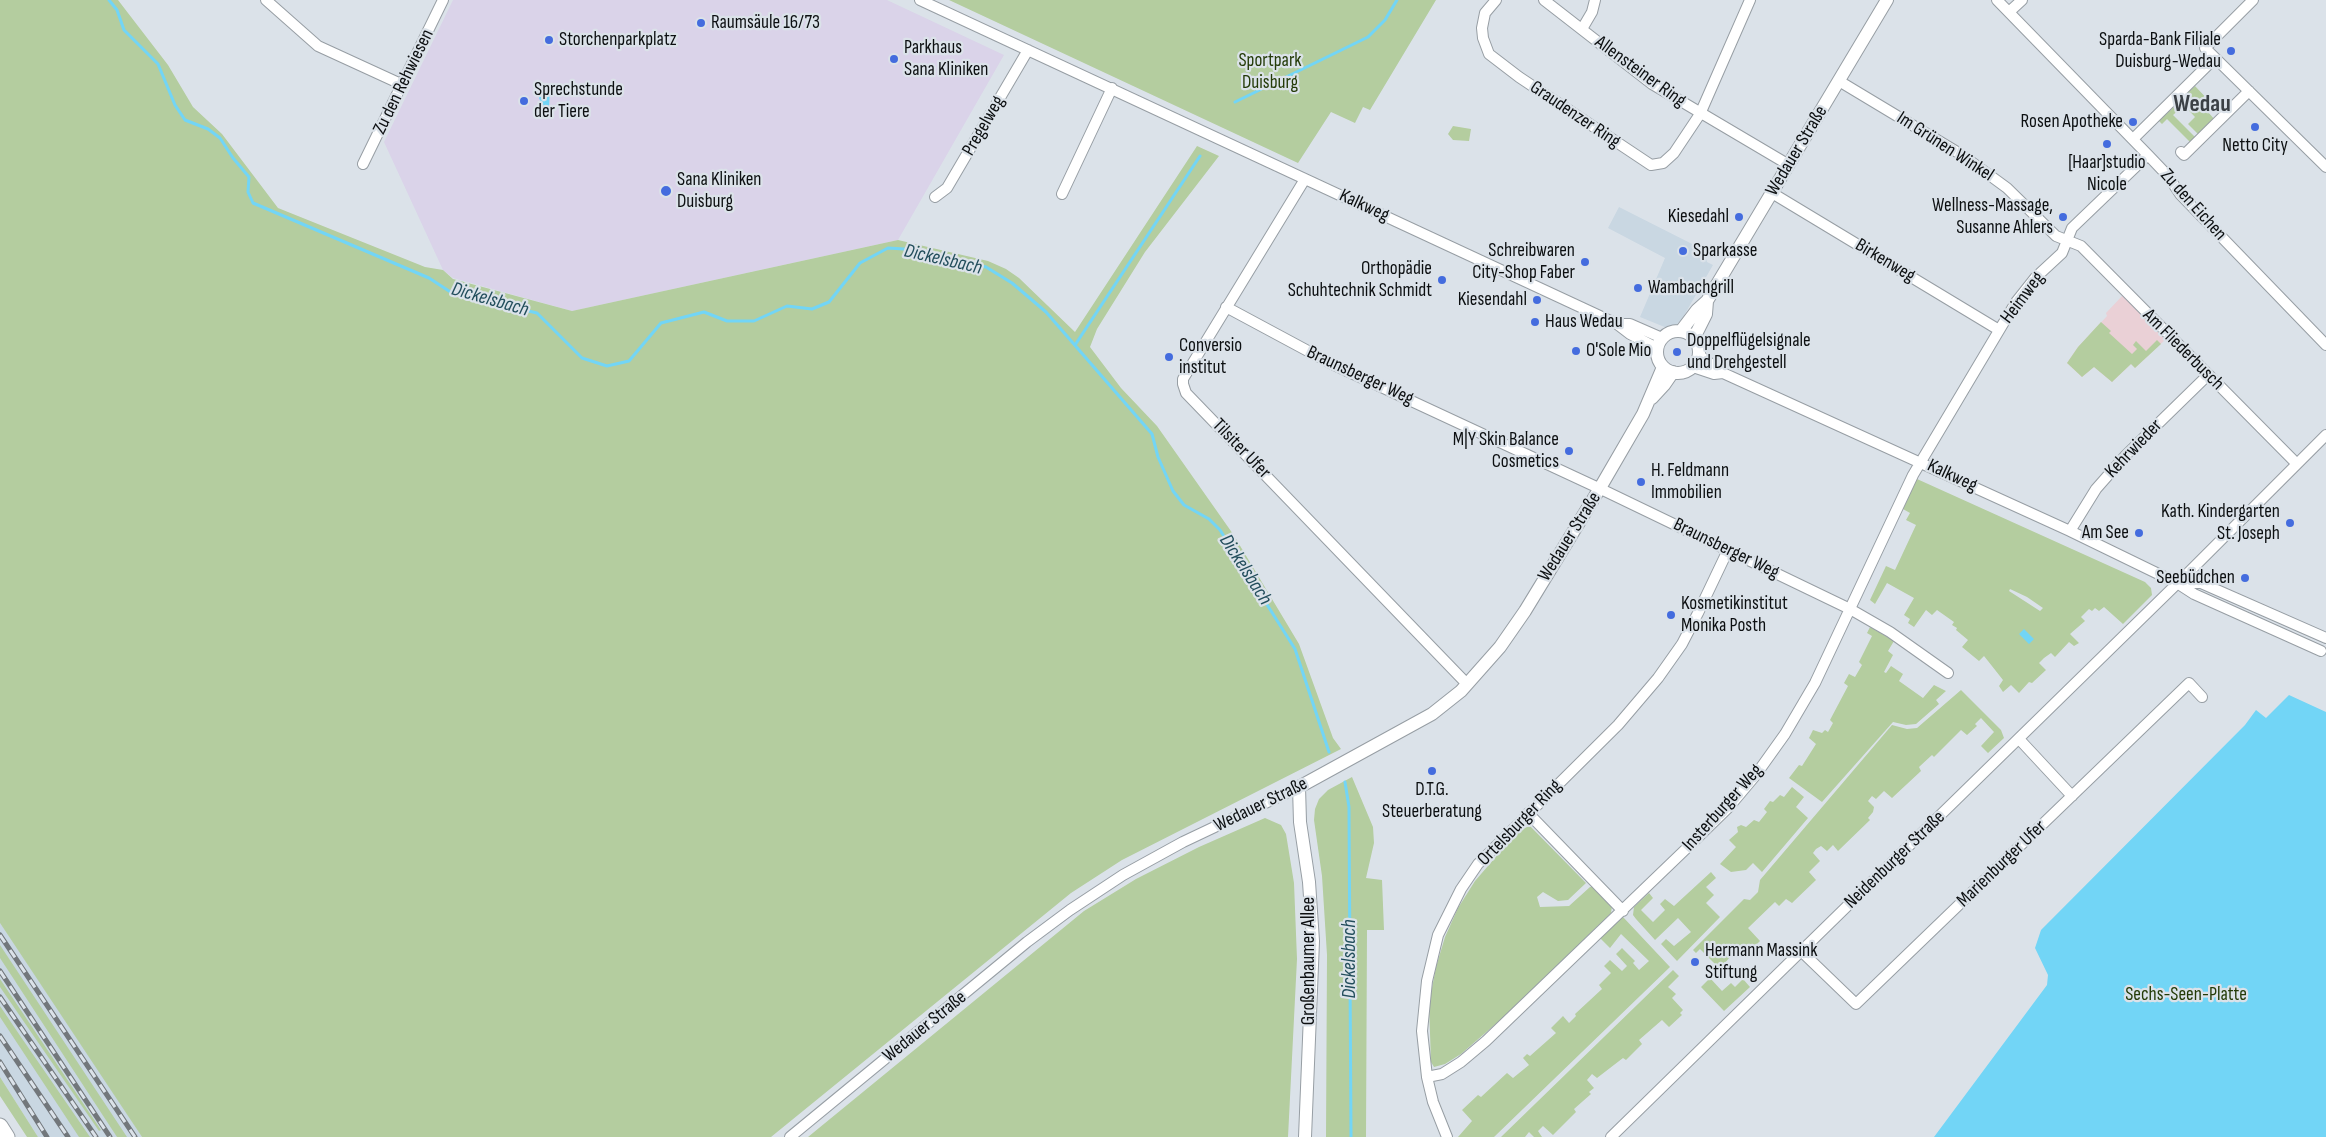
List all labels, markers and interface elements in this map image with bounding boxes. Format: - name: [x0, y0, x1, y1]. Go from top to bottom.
- place label: Raumsäule 16/73: [711, 12, 820, 34]
- marker: Raumsäule 16/73: [695, 17, 707, 29]
- street label: Zu den Rehwiesen: [369, 26, 439, 138]
- place label: Storchenparkplatz: [559, 29, 677, 51]
- place label: Sparda-Bank Filiale Duisburg-Wedau: [2099, 29, 2221, 73]
- street label: Allensteiner Ring: [1590, 31, 1690, 113]
- marker: Storchenparkplatz: [543, 34, 555, 46]
- place label: Parkhaus Sana Kliniken: [904, 37, 988, 81]
- marker: Sparda-Bank Filiale Duisburg-Wedau: [2225, 45, 2237, 57]
- park label: Sportpark Duisburg: [1238, 50, 1302, 94]
- marker: Parkhaus Sana Kliniken: [888, 53, 900, 65]
- street label: Graudenzer Ring: [1525, 76, 1625, 154]
- place label: Sprechstunde der Tiere: [534, 79, 623, 123]
- district label: Wedau: [2173, 91, 2231, 119]
- street label: Pregelweg: [958, 92, 1010, 160]
- marker: Sprechstunde der Tiere: [518, 95, 530, 107]
- street label: Wedauer Straße: [1761, 102, 1833, 200]
- street label: Im Grünen Winkel: [1892, 107, 1998, 187]
- place label: Rosen Apotheke: [2021, 111, 2123, 133]
- marker: Rosen Apotheke: [2127, 116, 2139, 128]
- marker: Netto City: [2249, 121, 2261, 133]
- place label: Netto City: [2222, 135, 2288, 157]
- marker: [Haar]studio Nicole: [2101, 138, 2113, 150]
- place label: [Haar]studio Nicole: [2068, 152, 2146, 196]
- street label: Zu den Eichen: [2155, 165, 2231, 245]
- place label: Sana Kliniken Duisburg: [677, 169, 761, 213]
- marker: Sana Kliniken Duisburg: [659, 184, 673, 198]
- street label: Kalkweg: [1335, 185, 1393, 227]
- place label: Wellness-Massage, Susanne Ahlers: [1932, 195, 2053, 239]
- place label: Kiesedahl: [1668, 206, 1729, 228]
- marker: Kiesedahl: [1733, 211, 1745, 223]
- marker: Wellness-Massage, Susanne Ahlers: [2057, 211, 2069, 223]
- street label: Birkenweg: [1851, 234, 1919, 288]
- water label: Dickelsbach: [902, 239, 984, 281]
- place label: Schreibwaren City-Shop Faber: [1472, 240, 1575, 284]
- place label: Sparkasse: [1693, 240, 1757, 262]
- marker: Sparkasse: [1677, 245, 1689, 257]
- marker: Schreibwaren City-Shop Faber: [1579, 256, 1591, 268]
- place label: Orthopädie Schuhtechnik Schmidt: [1288, 258, 1432, 302]
- street label: Heimweg: [1996, 268, 2050, 328]
- marker: Orthopädie Schuhtechnik Schmidt: [1436, 274, 1448, 286]
- place label: Wambachgrill: [1648, 277, 1734, 299]
- water label: Dickelsbach: [449, 278, 531, 322]
- marker: Wambachgrill: [1632, 282, 1644, 294]
- place label: Kiesendahl: [1458, 289, 1527, 311]
- marker: Kiesendahl: [1531, 294, 1543, 306]
- street label: Am Fliederbusch: [2138, 305, 2228, 395]
- place label: Haus Wedau: [1545, 311, 1623, 333]
- marker: Haus Wedau: [1529, 316, 1541, 328]
- place label: Doppelflügelsignale und Drehgestell: [1687, 330, 1811, 374]
- place label: Conversio institut: [1179, 335, 1242, 379]
- place label: O'Sole Mio: [1586, 340, 1651, 362]
- street label: Braunsberger Weg: [1303, 341, 1417, 411]
- marker: O'Sole Mio: [1570, 345, 1582, 357]
- marker: Doppelflügelsignale und Drehgestell: [1671, 346, 1683, 358]
- marker: Conversio institut: [1163, 351, 1175, 363]
- street label: Tilsiter Ufer: [1207, 414, 1275, 484]
- street label: Kehrwieder: [2101, 415, 2167, 483]
- place label: M|Y Skin Balance Cosmetics: [1453, 429, 1559, 473]
- marker: M|Y Skin Balance Cosmetics: [1563, 445, 1575, 457]
- street label: Kalkweg: [1923, 455, 1981, 497]
- place label: H. Feldmann Immobilien: [1651, 460, 1729, 504]
- marker: H. Feldmann Immobilien: [1635, 476, 1647, 488]
- street label: Wedauer Straße: [1534, 488, 1606, 586]
- place label: Kath. Kindergarten St. Joseph: [2161, 501, 2280, 545]
- street label: Braunsberger Weg: [1669, 514, 1783, 584]
- marker: Kath. Kindergarten St. Joseph: [2284, 517, 2296, 529]
- place label: Am See: [2082, 522, 2129, 544]
- marker: Am See: [2133, 527, 2145, 539]
- water label: Dickelsbach: [1213, 530, 1277, 610]
- place label: Seebüdchen: [2156, 567, 2235, 589]
- marker: Seebüdchen: [2239, 572, 2251, 584]
- place label: Kosmetikinstitut Monika Posth: [1681, 593, 1788, 637]
- marker: Kosmetikinstitut Monika Posth: [1665, 609, 1677, 621]
- street label: Insterburger Weg: [1678, 760, 1768, 856]
- marker: D.T.G. Steuerberatung: [1426, 765, 1438, 777]
- street label: Wedauer Straße: [1211, 773, 1311, 837]
- street label: Ortelsburger Ring: [1473, 775, 1567, 871]
- place label: D.T.G. Steuerberatung: [1382, 779, 1482, 823]
- street label: Neidenburger Straße: [1840, 806, 1950, 914]
- street label: Marienburger Ufer: [1953, 816, 2051, 912]
- street label: Großenbaumer Allee: [1298, 897, 1320, 1025]
- water label: Dickelsbach: [1338, 919, 1362, 999]
- place label: Hermann Massink Stiftung: [1705, 940, 1817, 984]
- marker: Hermann Massink Stiftung: [1689, 956, 1701, 968]
- park label: Sechs-Seen-Platte: [2125, 984, 2247, 1006]
- street label: Wedauer Straße: [879, 986, 971, 1068]

